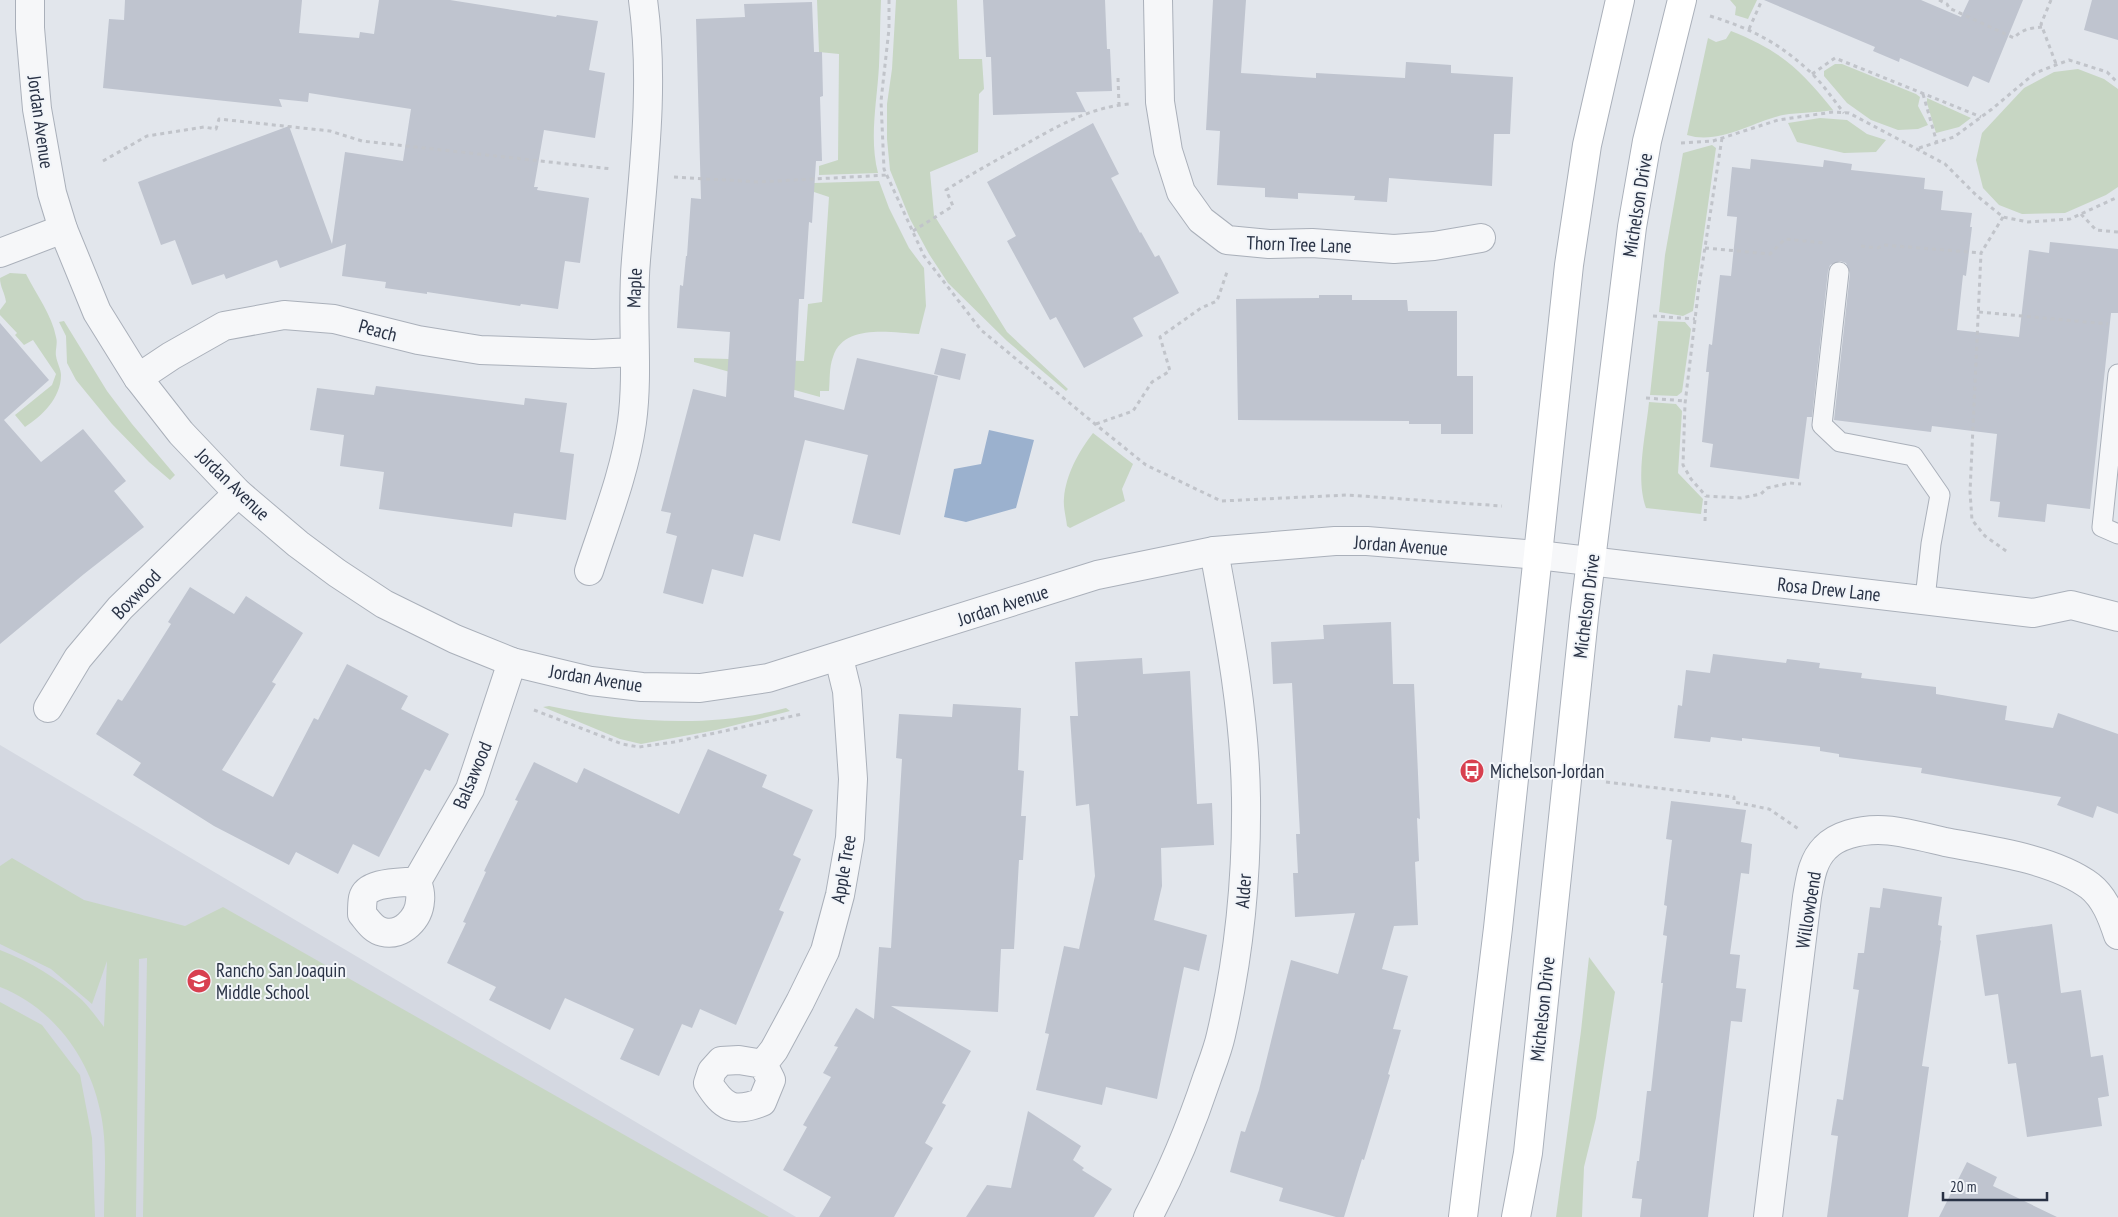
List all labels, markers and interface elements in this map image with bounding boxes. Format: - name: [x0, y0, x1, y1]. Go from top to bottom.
- street label: Jordan Avenue: [22, 73, 59, 170]
- street label: Michelson Drive: [1617, 151, 1657, 259]
- street label: Thorn Tree Lane: [1246, 230, 1352, 258]
- street label: Maple: [621, 267, 647, 309]
- street label: Peach: [356, 313, 400, 347]
- street label: Jordan Avenue: [190, 442, 275, 525]
- street label: Jordan Avenue: [1352, 530, 1449, 560]
- street label: Michelson Drive: [1568, 552, 1604, 660]
- street label: Boxwood: [106, 564, 166, 624]
- street label: Rosa Drew Lane: [1776, 572, 1882, 606]
- street label: Jordan Avenue: [954, 579, 1051, 631]
- street label: Jordan Avenue: [547, 659, 644, 697]
- street label: Balsawood: [447, 738, 497, 812]
- bus stop icon: Michelson-Jordan: [1459, 758, 1485, 784]
- place label: Michelson-Jordan: [1490, 759, 1604, 783]
- street label: Apple Tree: [825, 833, 861, 905]
- street label: Willowbend: [1790, 870, 1826, 950]
- street label: Alder: [1230, 872, 1256, 909]
- street label: Michelson Drive: [1525, 955, 1559, 1063]
- place label: Rancho San Joaquin Middle School: [216, 958, 346, 1004]
- school or university icon: Rancho San Joaquin Middle School: [186, 968, 212, 994]
- scale bar: [1943, 1170, 2047, 1202]
- text: 20 m: [1950, 1177, 1976, 1196]

